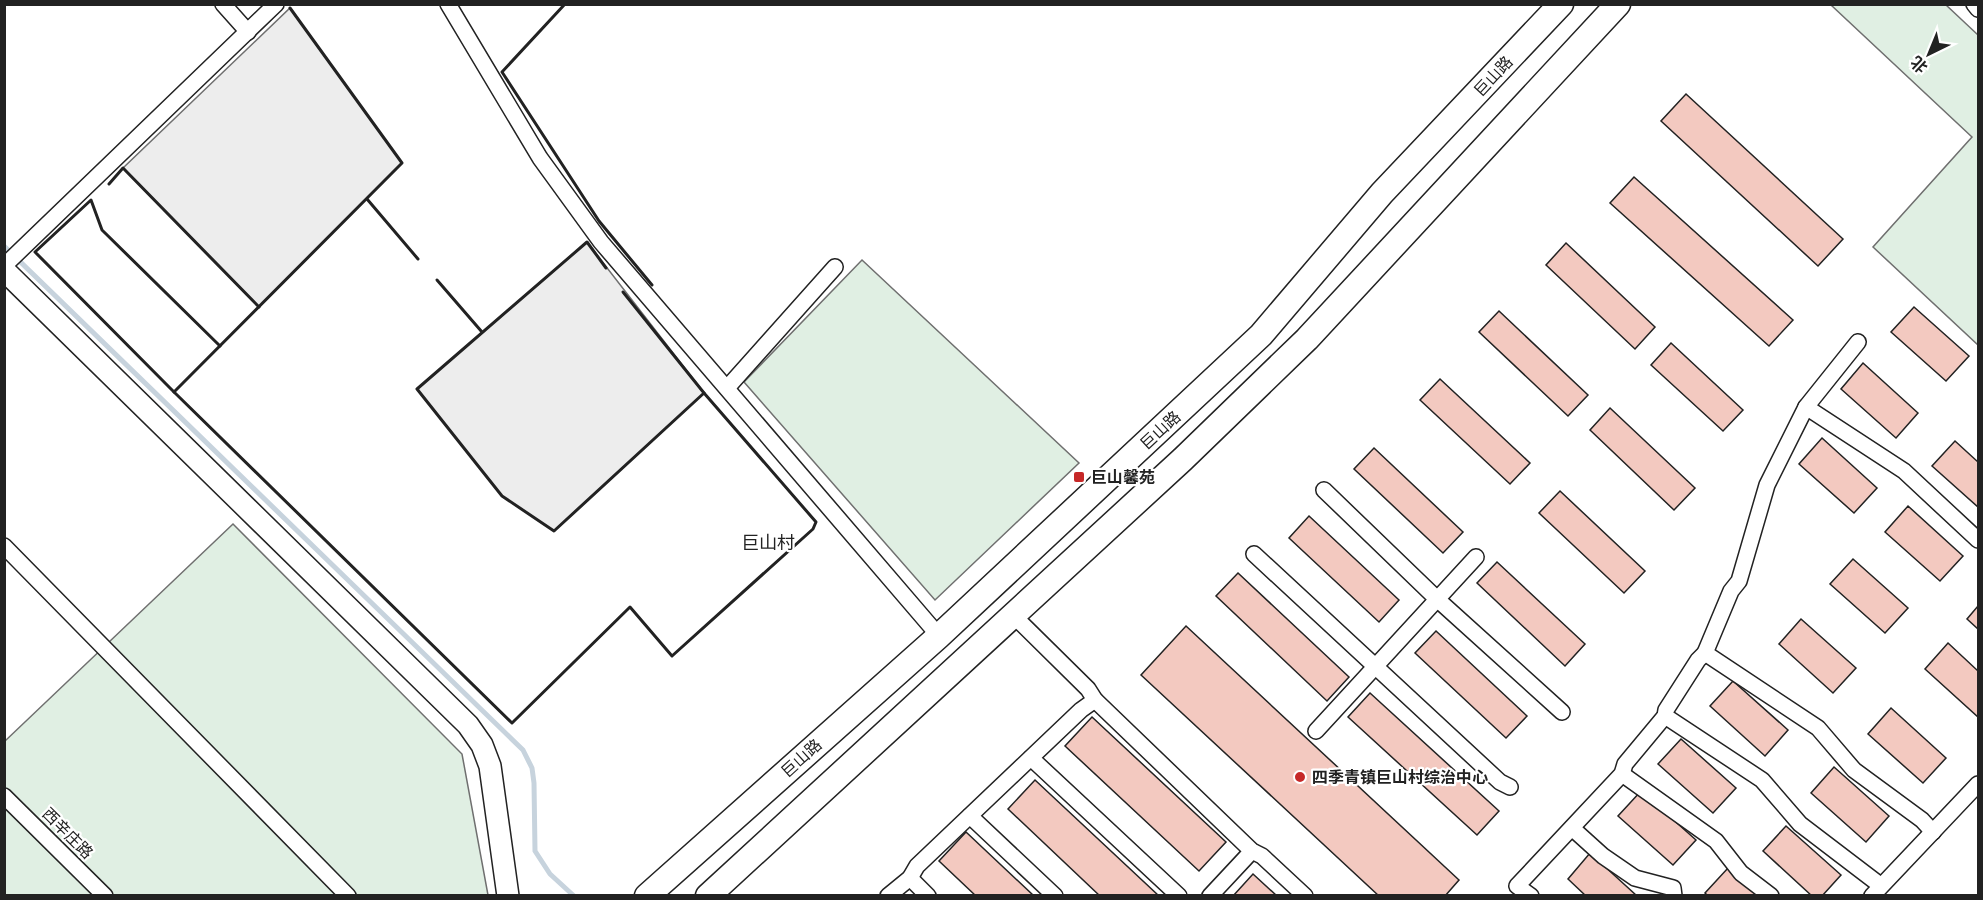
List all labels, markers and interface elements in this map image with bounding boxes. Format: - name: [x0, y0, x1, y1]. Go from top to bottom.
- north arrow: [1899, 24, 1959, 84]
- street label: 巨山路: [1467, 50, 1517, 101]
- text: 北: [1904, 51, 1932, 80]
- street label: 巨山路: [1134, 404, 1185, 454]
- place label: 巨山馨苑: [1091, 464, 1155, 488]
- marker: 巨山馨苑: [1072, 470, 1086, 484]
- district label: 巨山村: [741, 528, 795, 554]
- street label: 巨山路: [774, 732, 826, 782]
- place label: 四季青镇巨山村综治中心: [1312, 764, 1488, 788]
- marker: 四季青镇巨山村综治中心: [1293, 770, 1307, 784]
- street label: 西辛庄路: [38, 801, 100, 863]

